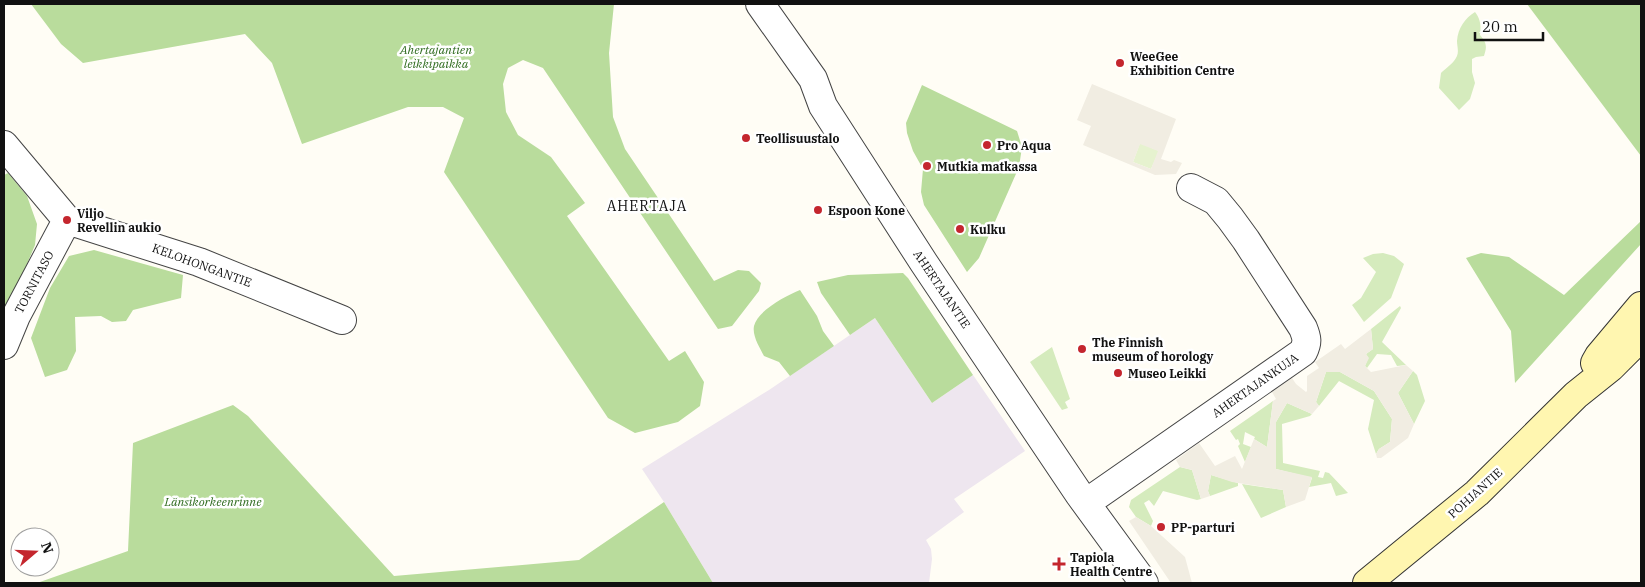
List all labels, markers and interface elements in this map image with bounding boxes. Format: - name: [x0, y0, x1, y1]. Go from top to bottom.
- scale bar: [1475, 10, 1542, 42]
- text: 20 m: [1482, 17, 1518, 36]
- park label: Ahertajantien leikkipaikka: [399, 42, 472, 71]
- place label: WeeGee Exhibition Centre: [1130, 49, 1235, 78]
- marker: WeeGee Exhibition Centre: [1114, 57, 1126, 69]
- place label: Teollisuustalo: [756, 131, 839, 146]
- marker: Teollisuustalo: [740, 132, 752, 144]
- place label: Pro Aqua: [997, 138, 1051, 153]
- marker: Pro Aqua: [981, 139, 993, 151]
- place label: Mutkia matkassa: [937, 159, 1038, 174]
- marker: Mutkia matkassa: [921, 160, 933, 172]
- district label: AHERTAJA: [607, 197, 687, 215]
- place label: Espoon Kone: [828, 203, 905, 218]
- marker: Espoon Kone: [812, 204, 824, 216]
- place label: Viljo Revellin aukio: [77, 206, 161, 235]
- marker: Viljo Revellin aukio: [61, 214, 73, 226]
- place label: Kulku: [970, 222, 1006, 237]
- marker: Kulku: [954, 223, 966, 235]
- street label: KELOHONGANTIE: [150, 240, 254, 290]
- street label: AHERTAJANTIE: [910, 247, 974, 331]
- street label: TORNITASO: [11, 248, 57, 316]
- place label: The Finnish museum of horology: [1092, 335, 1214, 364]
- marker: The Finnish museum of horology: [1076, 343, 1088, 355]
- street label: AHERTAJANKUJA: [1209, 349, 1302, 420]
- place label: Museo Leikki: [1128, 366, 1206, 381]
- marker: Museo Leikki: [1112, 367, 1124, 379]
- street label: POHJANTIE: [1445, 465, 1505, 521]
- park label: Länsikorkeenrinne: [163, 494, 262, 509]
- place label: PP-parturi: [1171, 520, 1235, 535]
- marker: PP-parturi: [1155, 521, 1167, 533]
- north arrow: [10, 527, 60, 577]
- text: N: [37, 540, 58, 556]
- place label: Tapiola Health Centre: [1070, 550, 1152, 579]
- marker: Tapiola Health Centre: [1052, 557, 1066, 571]

